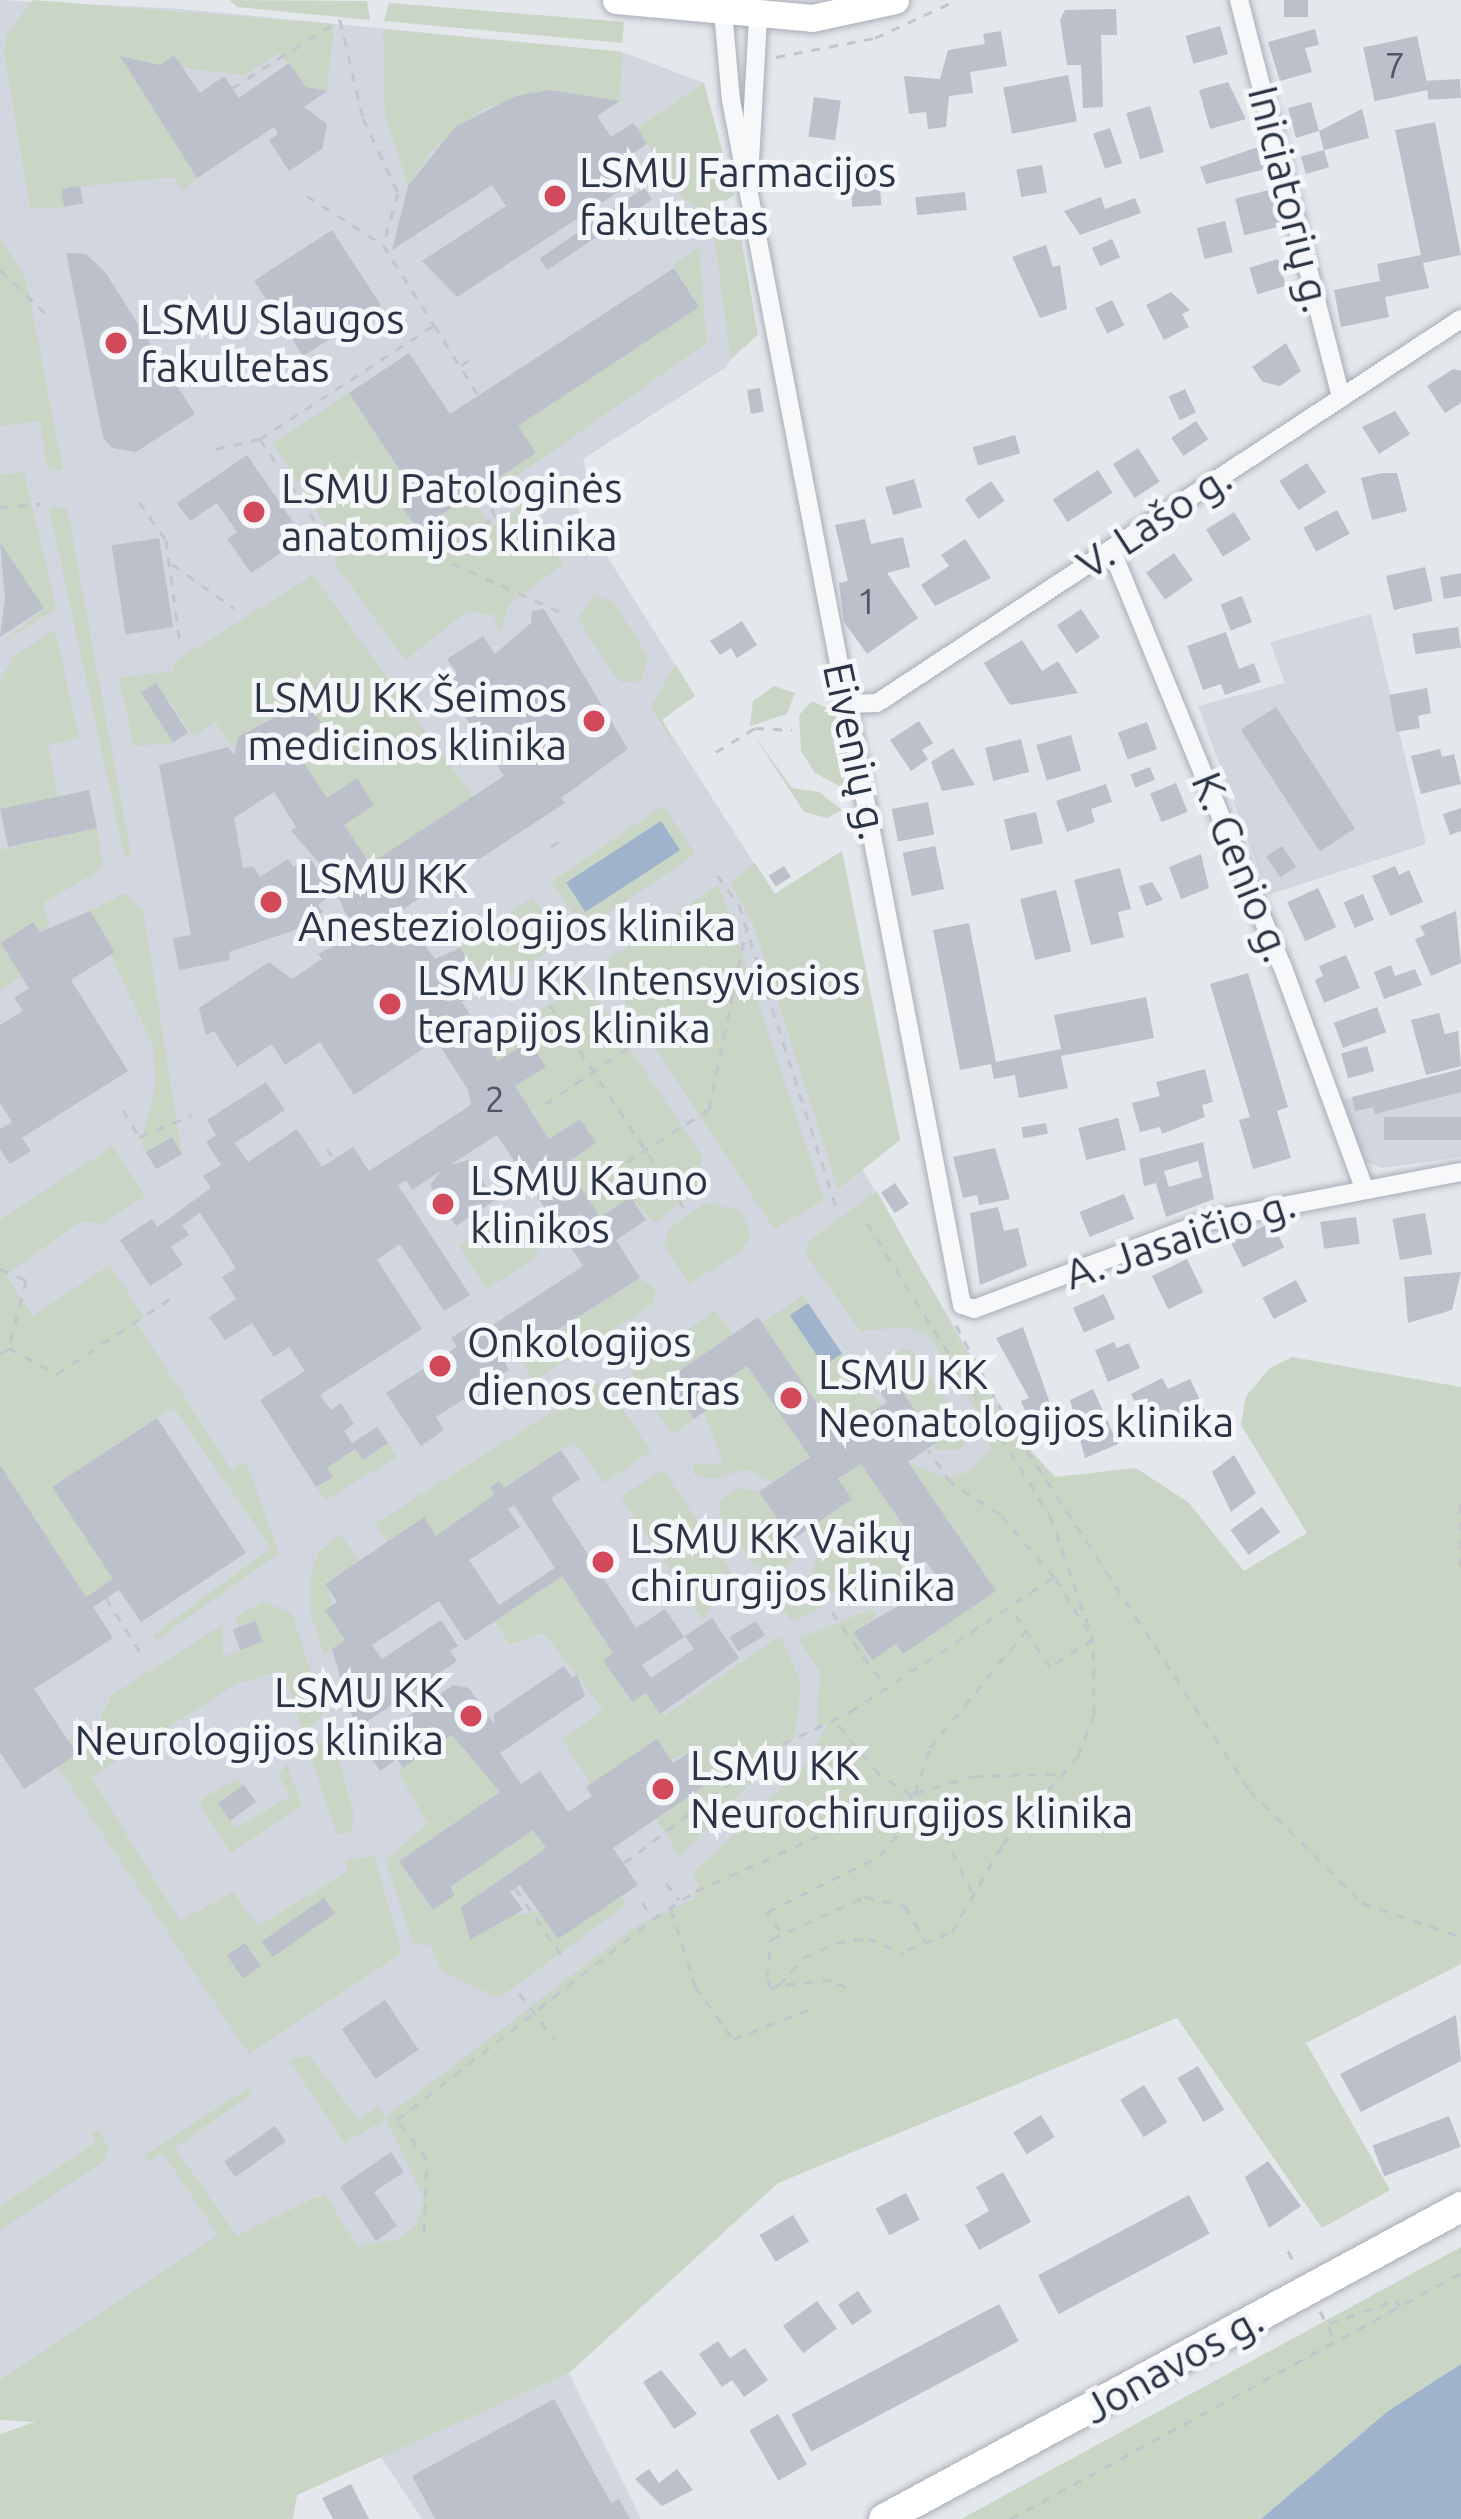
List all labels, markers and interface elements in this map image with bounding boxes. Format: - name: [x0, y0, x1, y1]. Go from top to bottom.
- house number: 7: [1385, 43, 1405, 87]
- street label: Iniciatorių g.: [1238, 81, 1342, 317]
- place label: LSMU Farmacijos fakultetas: [579, 147, 896, 246]
- marker: LSMU Farmacijos fakultetas: [542, 183, 568, 209]
- place label: LSMU Slaugos fakultetas: [140, 294, 404, 392]
- marker: LSMU Slaugos fakultetas: [103, 330, 129, 356]
- street label: V. Lašo g.: [1067, 453, 1241, 589]
- place label: LSMU Patologinės anatomijos klinika: [281, 463, 622, 562]
- marker: LSMU Patologinės anatomijos klinika: [238, 496, 270, 528]
- house number: 1: [857, 579, 877, 623]
- street label: Eivenių g.: [813, 658, 899, 844]
- place label: LSMU KK Šeimos medicinos klinika: [247, 672, 567, 771]
- marker: LSMU KK Šeimos medicinos klinika: [578, 705, 610, 737]
- street label: K. Genio g.: [1181, 765, 1303, 969]
- place label: LSMU KK Anesteziologijos klinika: [298, 853, 736, 952]
- marker: LSMU KK Anesteziologijos klinika: [255, 886, 287, 918]
- place label: LSMU KK Intensyviosios terapijos klinika: [417, 955, 861, 1054]
- marker: LSMU KK Intensyviosios terapijos klinika: [374, 988, 406, 1020]
- house number: 2: [485, 1077, 505, 1121]
- place label: LSMU Kauno klinikos: [470, 1155, 708, 1254]
- street label: A. Jasaičio g.: [1059, 1178, 1301, 1300]
- marker: LSMU Kauno klinikos: [427, 1188, 459, 1220]
- place label: Onkologijos dienos centras: [467, 1317, 740, 1416]
- place label: LSMU KK Neonatologijos klinika: [818, 1349, 1234, 1448]
- marker: Onkologijos dienos centras: [424, 1350, 456, 1382]
- marker: LSMU KK Neonatologijos klinika: [775, 1382, 807, 1414]
- place label: LSMU KK Vaikų chirurgijos klinika: [630, 1513, 956, 1612]
- marker: LSMU KK Vaikų chirurgijos klinika: [587, 1546, 619, 1578]
- place label: LSMU KK Neurologijos klinika: [74, 1667, 444, 1766]
- marker: LSMU KK Neurologijos klinika: [455, 1700, 487, 1732]
- place label: LSMU KK Neurochirurgijos klinika: [690, 1740, 1133, 1838]
- marker: LSMU KK Neurochirurgijos klinika: [647, 1773, 679, 1805]
- street label: Jonavos g.: [1074, 2294, 1272, 2434]

